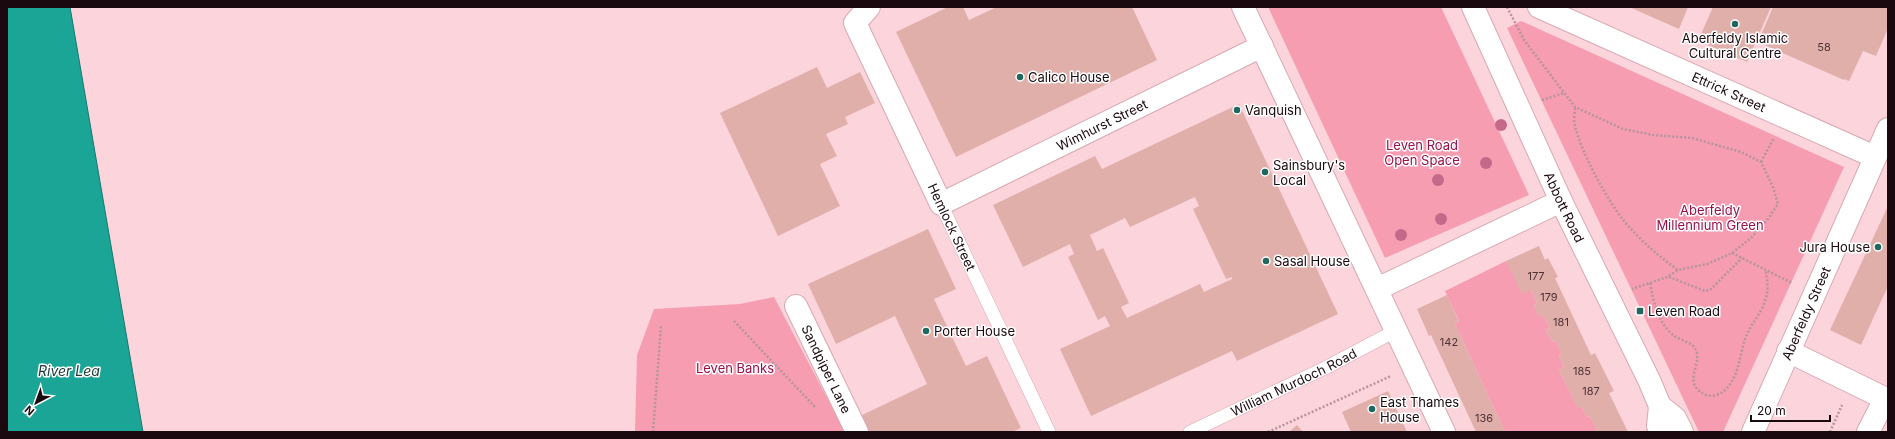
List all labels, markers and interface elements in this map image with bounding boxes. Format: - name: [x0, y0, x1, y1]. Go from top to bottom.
- marker: Aberfeldy Islamic Cultural Centre: [1730, 19, 1740, 29]
- place label: Aberfeldy Islamic Cultural Centre: [1682, 30, 1788, 61]
- house number: 58: [1817, 40, 1831, 54]
- street label: Ettrick Street: [1689, 68, 1768, 115]
- place label: Calico House: [1028, 69, 1110, 85]
- marker: Calico House: [1015, 72, 1025, 82]
- street label: Wimhurst Street: [1054, 96, 1150, 154]
- place label: Vanquish: [1245, 102, 1302, 118]
- marker: Vanquish: [1232, 105, 1242, 115]
- park label: Leven Road Open Space: [1384, 137, 1460, 168]
- place label: Sainsbury's Local: [1273, 157, 1345, 188]
- marker: Sainsbury's Local: [1260, 167, 1270, 177]
- street label: Abbott Road: [1541, 169, 1588, 245]
- street label: Hemlock Street: [925, 181, 979, 273]
- park label: Aberfeldy Millennium Green: [1656, 202, 1764, 233]
- place label: Jura House: [1799, 239, 1870, 255]
- marker: Jura House: [1873, 242, 1883, 252]
- place label: Sasal House: [1274, 253, 1350, 269]
- marker: Sasal House: [1261, 256, 1271, 266]
- street label: Aberfeldy Street: [1778, 264, 1834, 362]
- house number: 177: [1527, 269, 1545, 283]
- house number: 179: [1540, 290, 1558, 304]
- place label: Leven Road: [1648, 303, 1720, 319]
- marker: Leven Road: [1635, 306, 1645, 316]
- house number: 181: [1553, 315, 1569, 329]
- street label: Sandpiper Lane: [798, 322, 855, 416]
- place label: Porter House: [934, 323, 1015, 339]
- marker: Porter House: [921, 326, 931, 336]
- house number: 142: [1440, 335, 1458, 349]
- street label: William Murdoch Road: [1228, 345, 1359, 419]
- park label: Leven Banks: [696, 360, 774, 376]
- water label: River Lea: [38, 362, 100, 379]
- house number: 185: [1573, 364, 1591, 378]
- north arrow: [16, 383, 56, 423]
- house number: 187: [1582, 384, 1600, 398]
- place label: East Thames House: [1380, 394, 1459, 425]
- scale bar: [1751, 397, 1830, 423]
- text: N: [22, 403, 37, 419]
- text: 20 m: [1757, 403, 1786, 418]
- marker: East Thames House: [1367, 404, 1377, 414]
- house number: 136: [1475, 411, 1493, 425]

